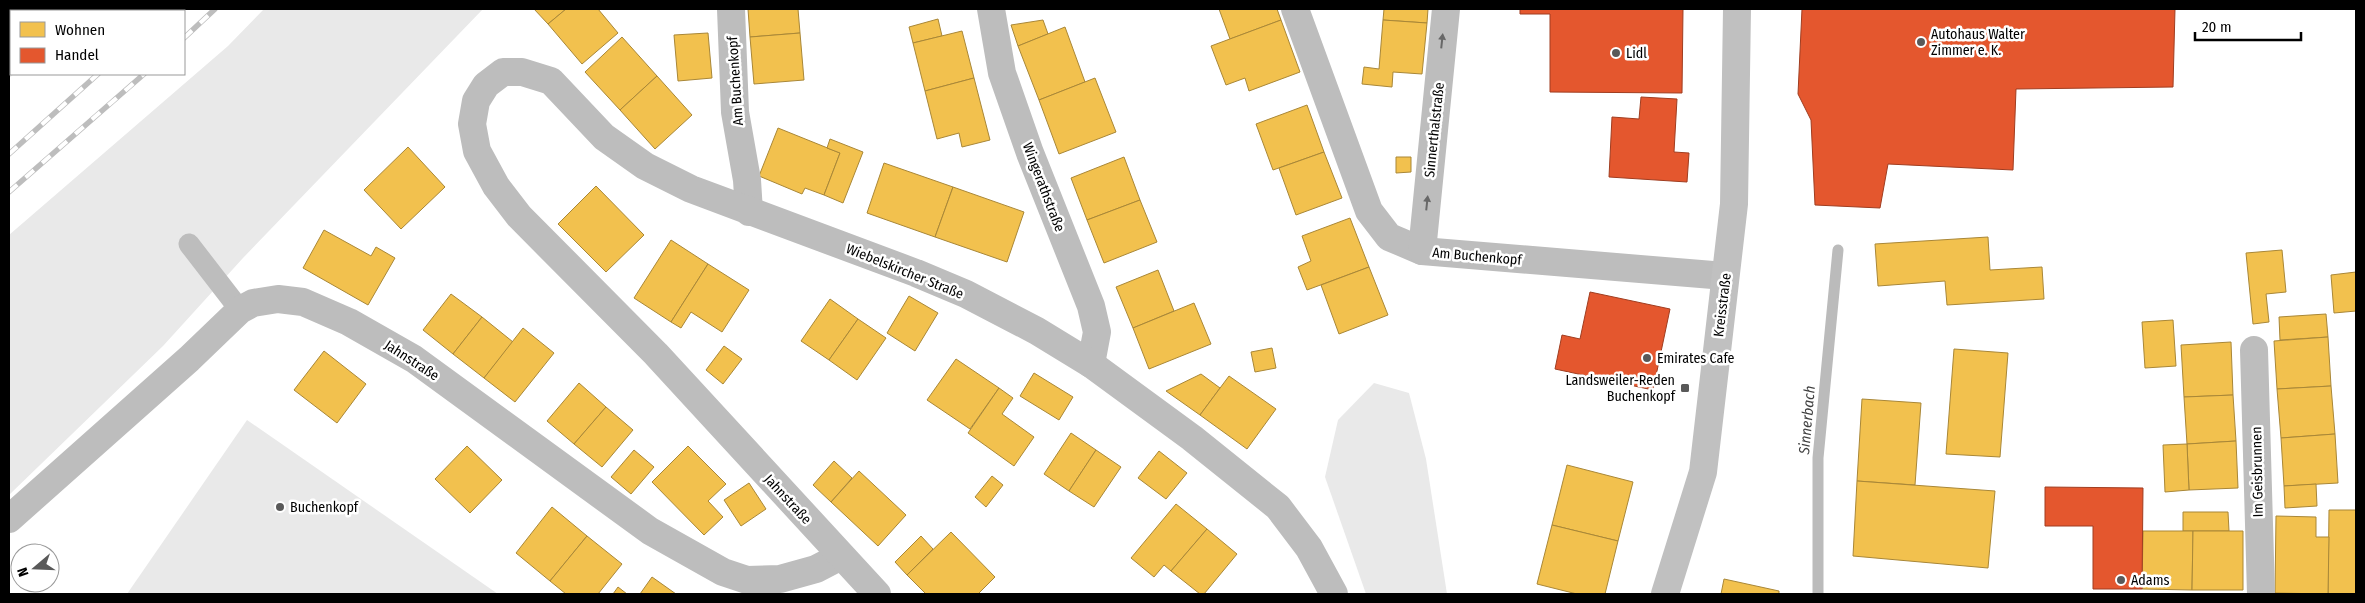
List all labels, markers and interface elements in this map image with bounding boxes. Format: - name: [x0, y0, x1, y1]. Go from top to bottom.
- legend: [10, 10, 185, 75]
- scale bar: [2195, 10, 2301, 42]
- text: 20 m: [2202, 18, 2232, 36]
- text: Wohnen: [55, 21, 105, 39]
- place label: Autohaus Walter Zimmer e. K.: [1931, 26, 2025, 59]
- one-way arrow: [1439, 33, 1447, 49]
- street label: Am Buchenkopf: [724, 34, 747, 126]
- marker: Autohaus Walter Zimmer e. K.: [1915, 36, 1927, 48]
- place label: Lidl: [1626, 45, 1647, 62]
- text: Handel: [55, 46, 99, 64]
- marker: Lidl: [1610, 47, 1622, 59]
- street label: Sinnerthalstraße: [1421, 82, 1448, 179]
- street label: Wingerathstraße: [1019, 140, 1068, 234]
- one-way arrow: [1423, 194, 1431, 210]
- street label: Wiebelskircher Straße: [844, 240, 966, 303]
- street label: Am Buchenkopf: [1432, 244, 1524, 269]
- street label: Kreisstraße: [1710, 272, 1735, 338]
- street label: Jahnstraße: [381, 336, 442, 384]
- place label: Emirates Cafe: [1657, 350, 1735, 367]
- marker: Emirates Cafe: [1641, 352, 1653, 364]
- place label: Landsweiler-Reden Buchenkopf: [1565, 372, 1677, 405]
- marker: Landsweiler-Reden Buchenkopf: [1679, 382, 1691, 394]
- water label: Sinnerbach: [1795, 385, 1819, 456]
- street label: Im Geisbrunnen: [2248, 426, 2267, 518]
- street label: Jahnstraße: [760, 471, 815, 528]
- place label: Buchenkopf: [290, 499, 360, 516]
- marker: Buchenkopf: [274, 501, 286, 513]
- north arrow: [10, 543, 60, 593]
- text: N: [14, 565, 33, 579]
- place label: Adams: [2131, 572, 2169, 589]
- marker: Adams: [2115, 574, 2127, 586]

